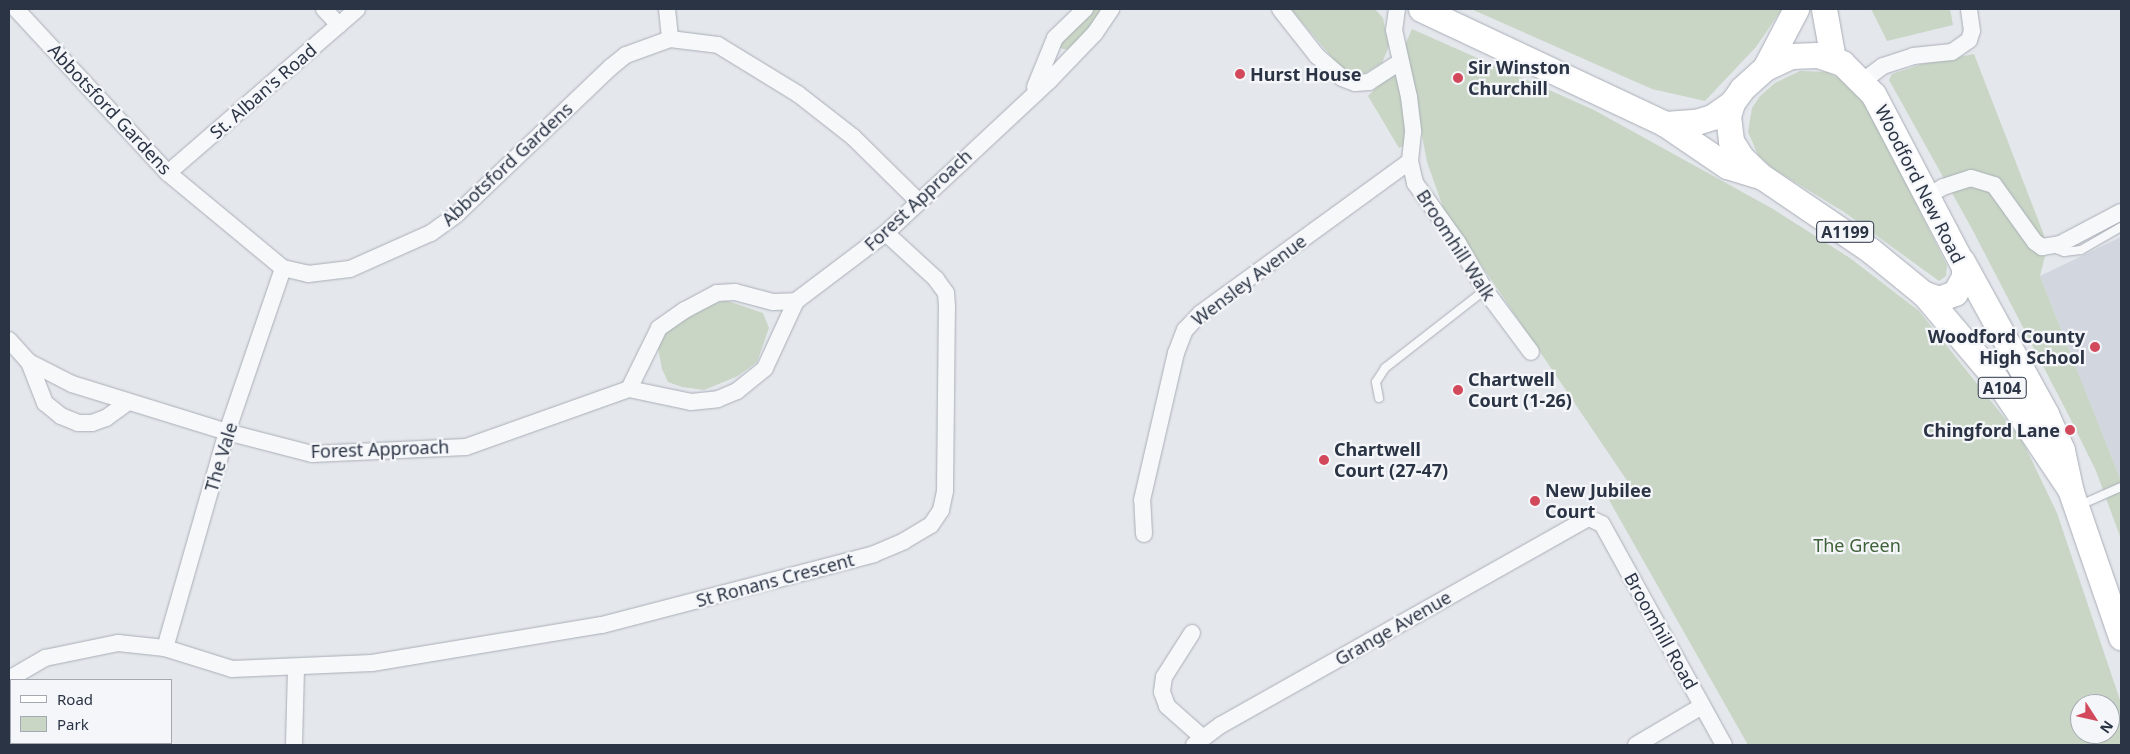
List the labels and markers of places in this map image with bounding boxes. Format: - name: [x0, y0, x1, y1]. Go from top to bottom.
- place label: Sir Winston Churchill: [1468, 57, 1570, 100]
- place label: Hurst House: [1250, 63, 1362, 85]
- marker: Hurst House: [1234, 68, 1246, 80]
- marker: Sir Winston Churchill: [1452, 72, 1464, 84]
- place label: Woodford County High School: [1928, 326, 2085, 368]
- marker: Woodford County High School: [2089, 341, 2101, 353]
- place label: Chartwell Court (1-26): [1468, 369, 1572, 412]
- marker: Chartwell Court (1-26): [1452, 384, 1464, 396]
- place label: Chingford Lane: [1923, 419, 2060, 441]
- marker: Chingford Lane: [2064, 424, 2076, 436]
- place label: Chartwell Court (27-47): [1334, 439, 1448, 482]
- marker: Chartwell Court (27-47): [1318, 454, 1330, 466]
- place label: New Jubilee Court: [1545, 480, 1651, 522]
- marker: New Jubilee Court: [1529, 495, 1541, 507]

